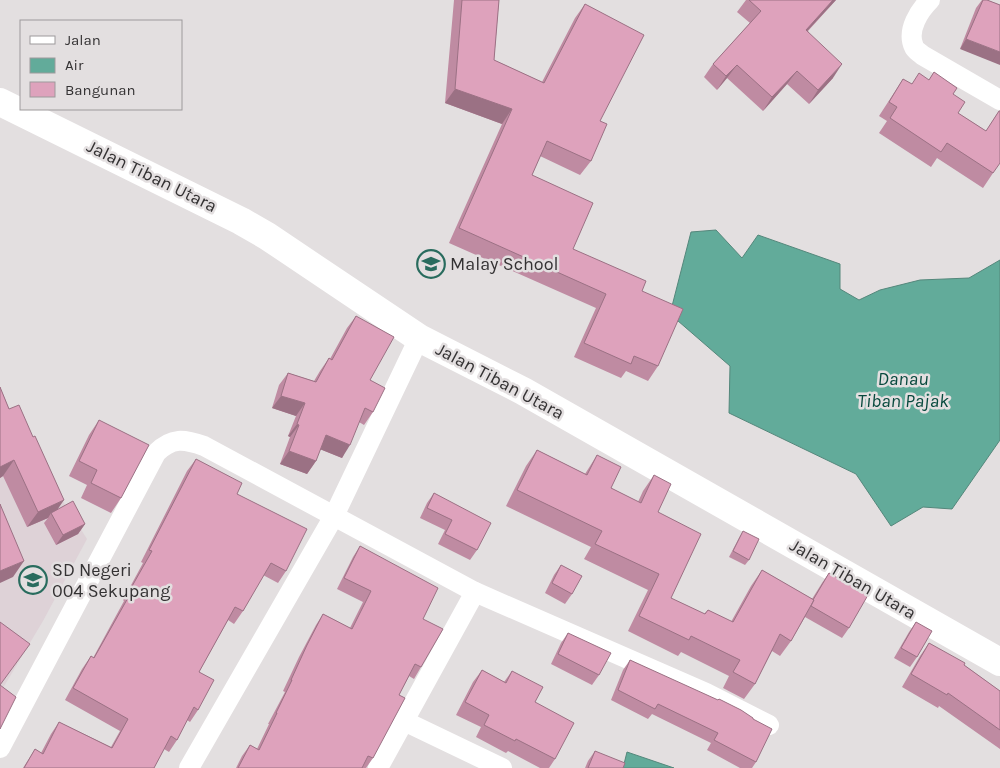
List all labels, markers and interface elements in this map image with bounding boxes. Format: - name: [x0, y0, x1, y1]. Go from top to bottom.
- legend: [20, 20, 182, 110]
- text: Jalan: [65, 31, 101, 49]
- text: Air: [65, 56, 84, 74]
- text: Bangunan: [65, 81, 136, 99]
- street label: Jalan Tiban Utara: [83, 135, 221, 217]
- school or university icon: Malay School: [416, 249, 446, 279]
- place label: Malay School: [450, 253, 559, 275]
- street label: Jalan Tiban Utara: [432, 338, 568, 424]
- water label: Danau Tiban Pajak: [857, 368, 949, 412]
- street label: Jalan Tiban Utara: [786, 534, 920, 624]
- place label: SD Negeri 004 Sekupang: [52, 559, 170, 602]
- school or university icon: SD Negeri 004 Sekupang: [18, 565, 48, 595]

